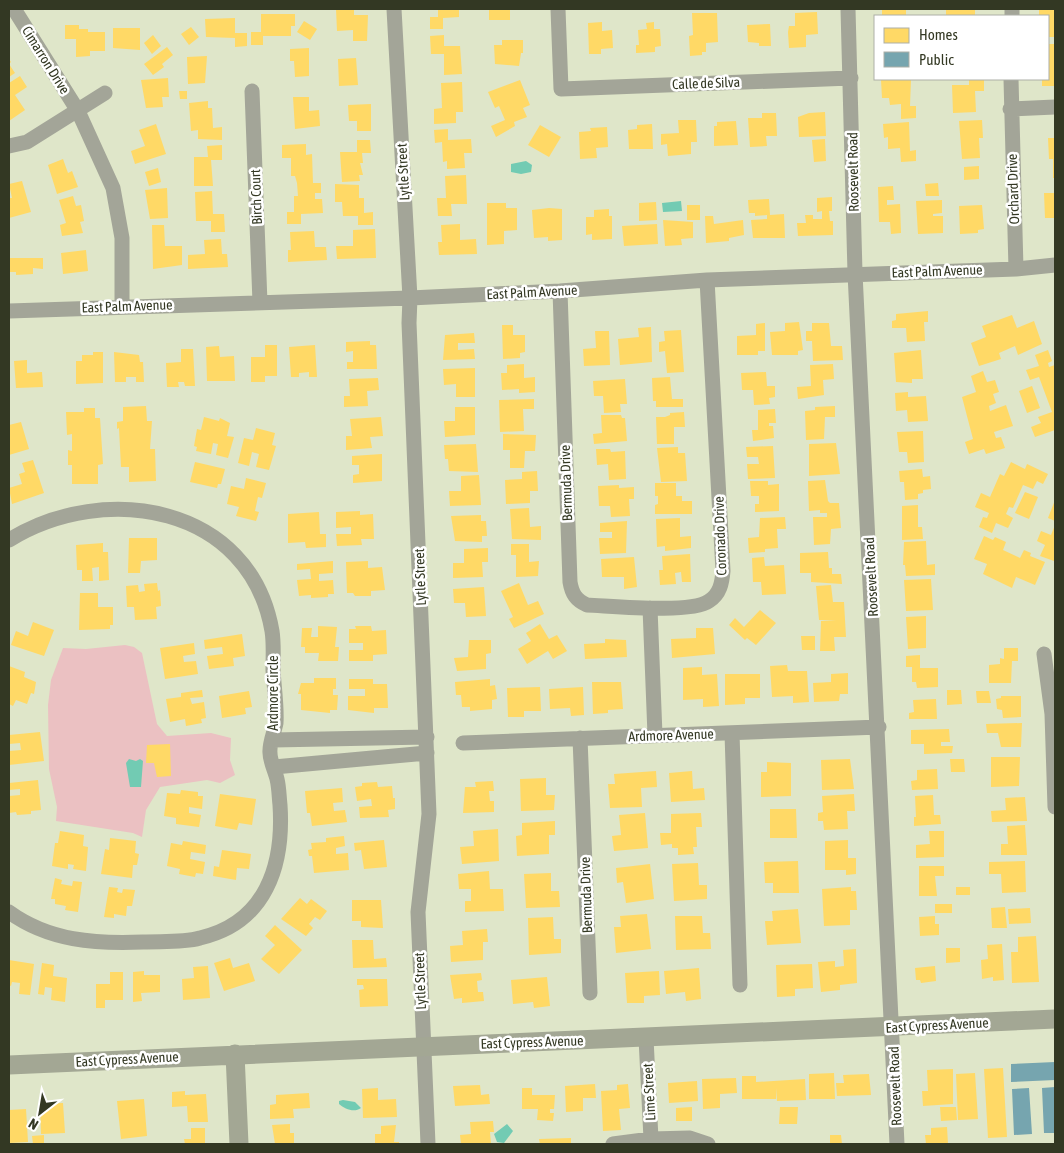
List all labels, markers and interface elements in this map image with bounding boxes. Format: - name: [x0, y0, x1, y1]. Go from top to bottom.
- legend: [874, 15, 1049, 80]
- street label: Cimarron Drive: [19, 23, 73, 97]
- text: Homes: [919, 26, 958, 43]
- text: Public: [919, 51, 954, 68]
- street label: Calle de Silva: [672, 74, 740, 92]
- street label: Roosevelt Road: [844, 132, 862, 212]
- street label: Lytle Street: [394, 143, 412, 201]
- street label: Orchard Drive: [1004, 153, 1022, 225]
- street label: Birch Court: [247, 169, 265, 225]
- street label: East Palm Avenue: [891, 261, 983, 281]
- street label: East Palm Avenue: [486, 282, 578, 302]
- street label: East Palm Avenue: [81, 296, 173, 316]
- street label: Bermuda Drive: [557, 445, 575, 521]
- street label: Coronado Drive: [711, 496, 729, 576]
- street label: Roosevelt Road: [861, 537, 881, 617]
- street label: Lytle Street: [411, 548, 429, 606]
- street label: Ardmore Circle: [265, 655, 281, 731]
- street label: Ardmore Avenue: [628, 726, 714, 744]
- street label: Bermuda Drive: [577, 857, 595, 933]
- street label: Lytle Street: [411, 952, 429, 1010]
- street label: East Cypress Avenue: [885, 1014, 989, 1036]
- street label: East Cypress Avenue: [480, 1032, 584, 1052]
- street label: Roosevelt Road: [886, 1046, 904, 1126]
- street label: East Cypress Avenue: [75, 1048, 179, 1070]
- street label: Lime Street: [640, 1063, 658, 1121]
- north arrow: [15, 1088, 65, 1138]
- text: N: [26, 1115, 41, 1133]

